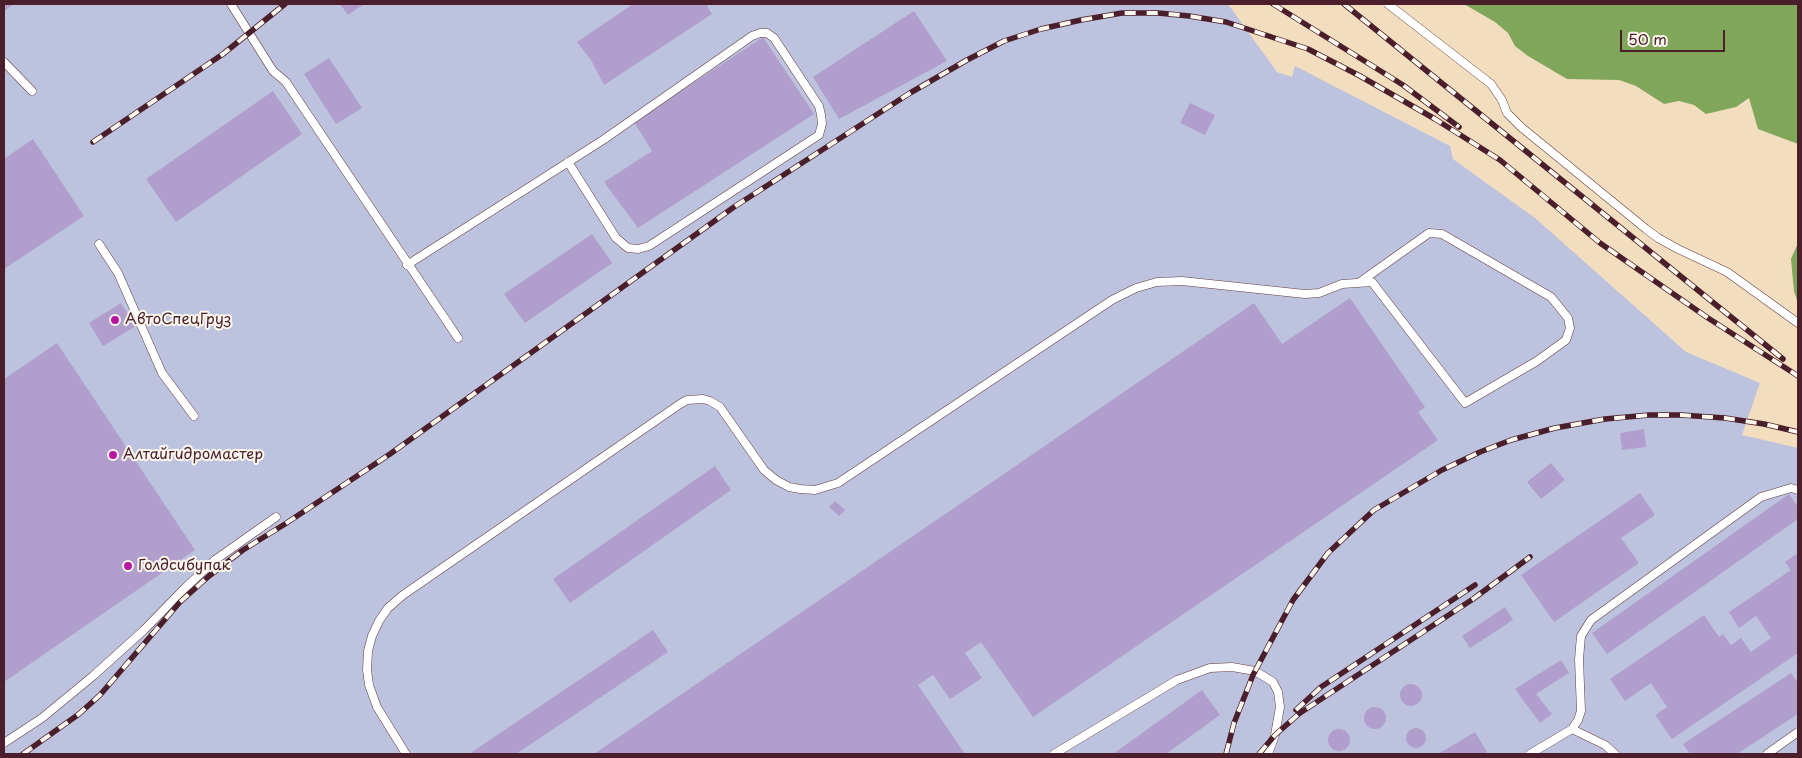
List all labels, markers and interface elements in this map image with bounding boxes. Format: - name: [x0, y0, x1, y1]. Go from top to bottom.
- scale bar: [1622, 20, 1727, 52]
- text: 50 m: [1628, 27, 1667, 50]
- place label: АвтоСпецГруз: [125, 311, 231, 329]
- marker: АвтоСпецГруз: [109, 314, 121, 326]
- place label: Алтайгидромастер: [123, 446, 263, 464]
- marker: Алтайгидромастер: [107, 449, 119, 461]
- place label: Голдcибупак: [138, 557, 230, 575]
- marker: Голдcибупак: [122, 560, 134, 572]

